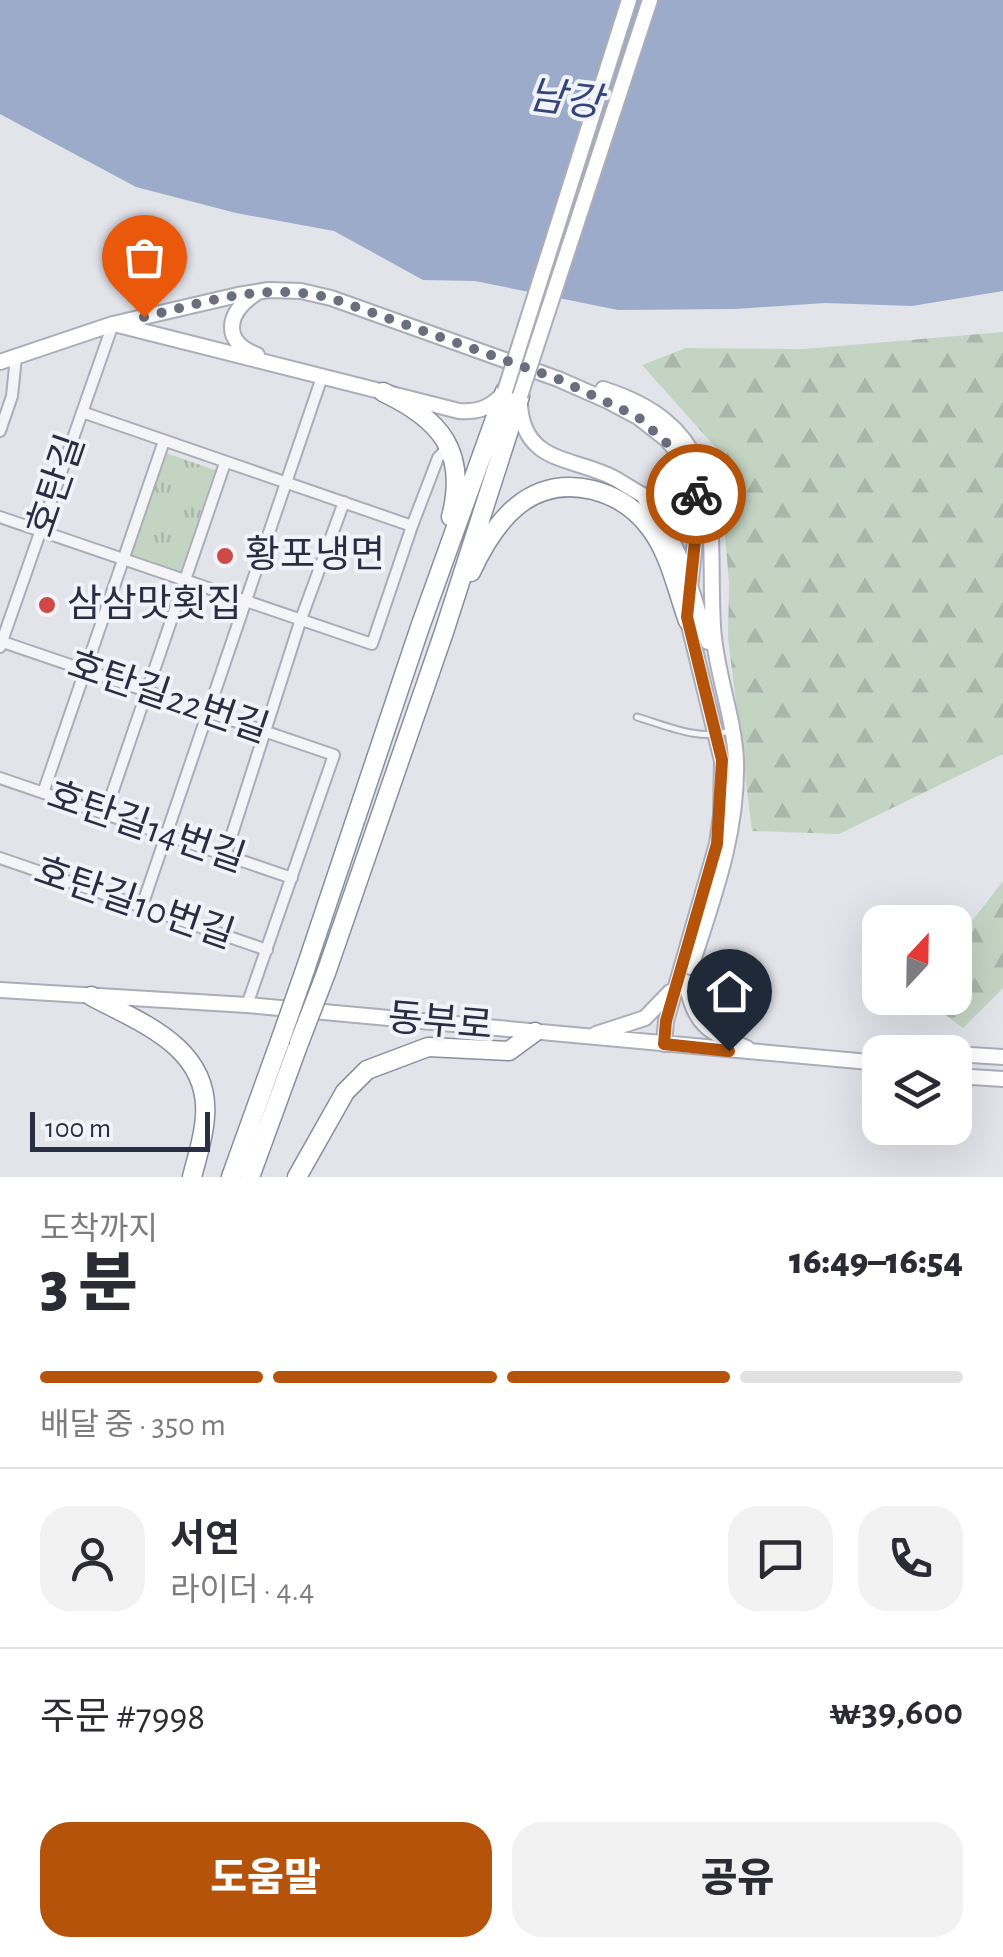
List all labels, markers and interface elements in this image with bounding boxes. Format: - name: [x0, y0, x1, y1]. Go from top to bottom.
- water label: 남강: [526, 74, 609, 125]
- pin: [102, 215, 187, 318]
- icon: bag: [117, 230, 172, 285]
- street label: 호탄길: [20, 430, 92, 542]
- courier: [646, 444, 746, 544]
- icon: bike: [669, 467, 724, 522]
- place label: 황포냉면: [245, 535, 385, 575]
- marker: 황포냉면: [214, 545, 236, 567]
- place label: 삼삼맛횟집: [67, 584, 242, 624]
- marker: 삼삼맛횟집: [36, 594, 58, 616]
- street label: 호탄길22번길: [63, 644, 274, 750]
- street label: 호탄길14번길: [42, 775, 250, 880]
- street label: 호탄길10번길: [30, 850, 239, 956]
- north arrow: [862, 905, 972, 1015]
- map controls: [862, 905, 972, 1145]
- pin: [687, 949, 772, 1052]
- icon: home: [702, 964, 757, 1019]
- street label: 동부로: [386, 1000, 494, 1046]
- button: layers: [862, 1035, 972, 1145]
- scale bar: [30, 1107, 210, 1152]
- text: 100 m: [45, 1115, 111, 1143]
- text: 도착까지: [40, 1213, 158, 1245]
- text: 16:49–16:54: [789, 1243, 963, 1281]
- text: 3 분: [40, 1253, 138, 1318]
- text: 배달 중 · 350 m: [40, 1409, 226, 1441]
- button: person: [40, 1506, 145, 1611]
- button: chat: [728, 1506, 833, 1611]
- button: phone: [858, 1506, 963, 1611]
- text: 서연: [170, 1521, 240, 1559]
- text: 라이더 · 4.4: [170, 1574, 314, 1606]
- text: ₩39,600: [829, 1694, 963, 1732]
- text: 주문 #7998: [40, 1699, 205, 1737]
- button: 도움말: [40, 1822, 492, 1937]
- button: 공유: [512, 1822, 963, 1937]

